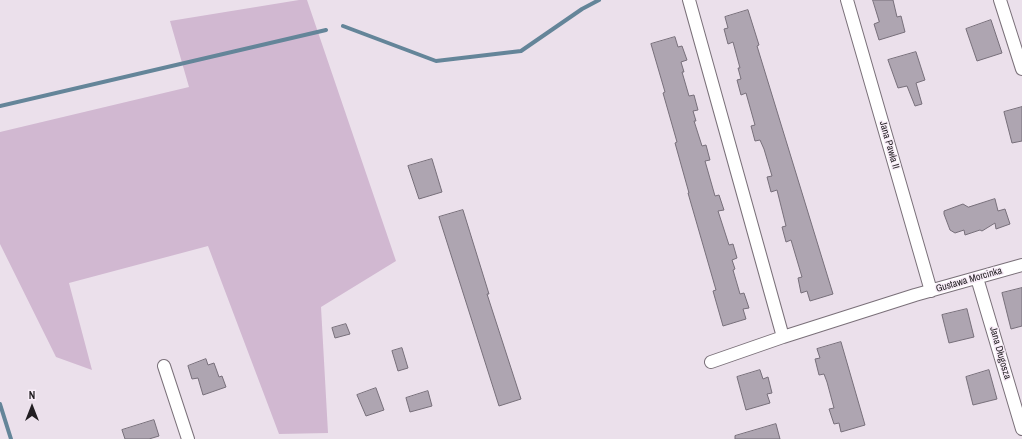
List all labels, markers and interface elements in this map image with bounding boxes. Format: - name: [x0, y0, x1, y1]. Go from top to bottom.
- street label: Jana Pawła II: [876, 120, 902, 170]
- street label: Gustawa Morcinka: [934, 265, 1004, 295]
- street label: Jana Długosza: [987, 325, 1013, 381]
- north arrow: [12, 387, 52, 427]
- text: N: [29, 388, 35, 402]

